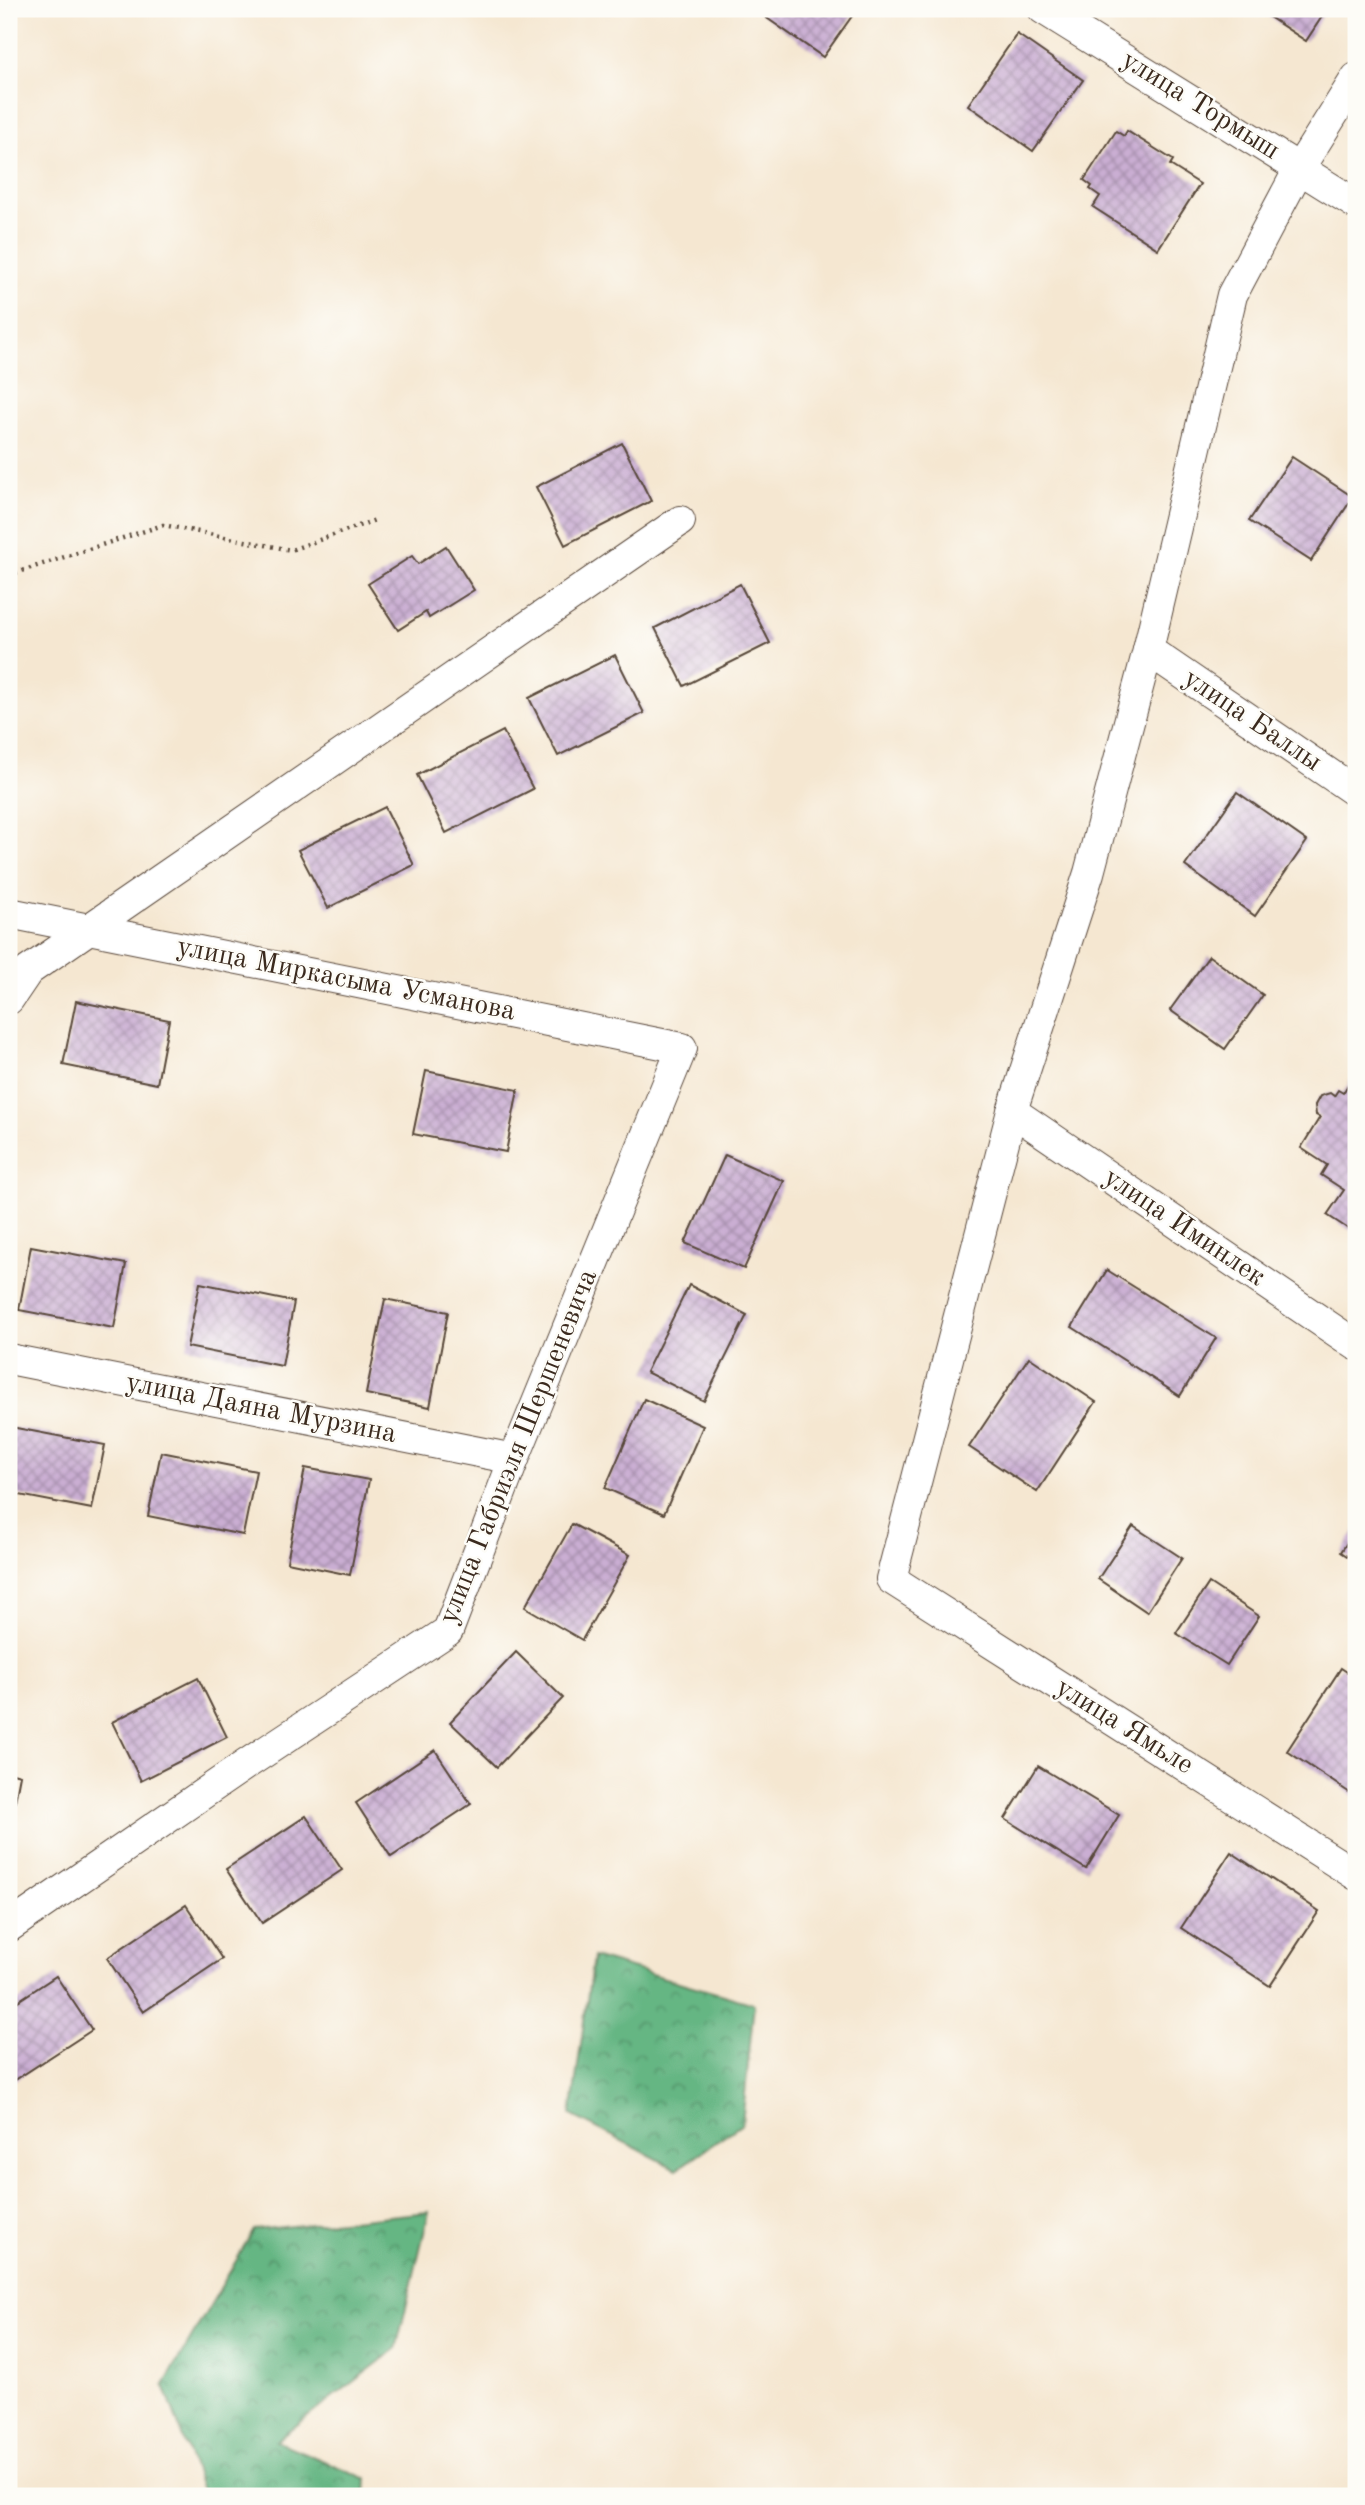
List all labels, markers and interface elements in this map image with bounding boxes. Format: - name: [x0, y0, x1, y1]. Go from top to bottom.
- street label: улица Тормыш: [1116, 46, 1284, 166]
- street label: улица Баллы: [1178, 665, 1326, 777]
- street label: улица Миркасыма Усманова: [174, 933, 518, 1027]
- street label: улица Иминлек: [1098, 1164, 1270, 1292]
- street label: улица Габриэля Шершеневича: [435, 1266, 603, 1628]
- street label: улица Даяна Мурзина: [123, 1369, 399, 1449]
- street label: улица Ямьле: [1050, 1674, 1198, 1780]

